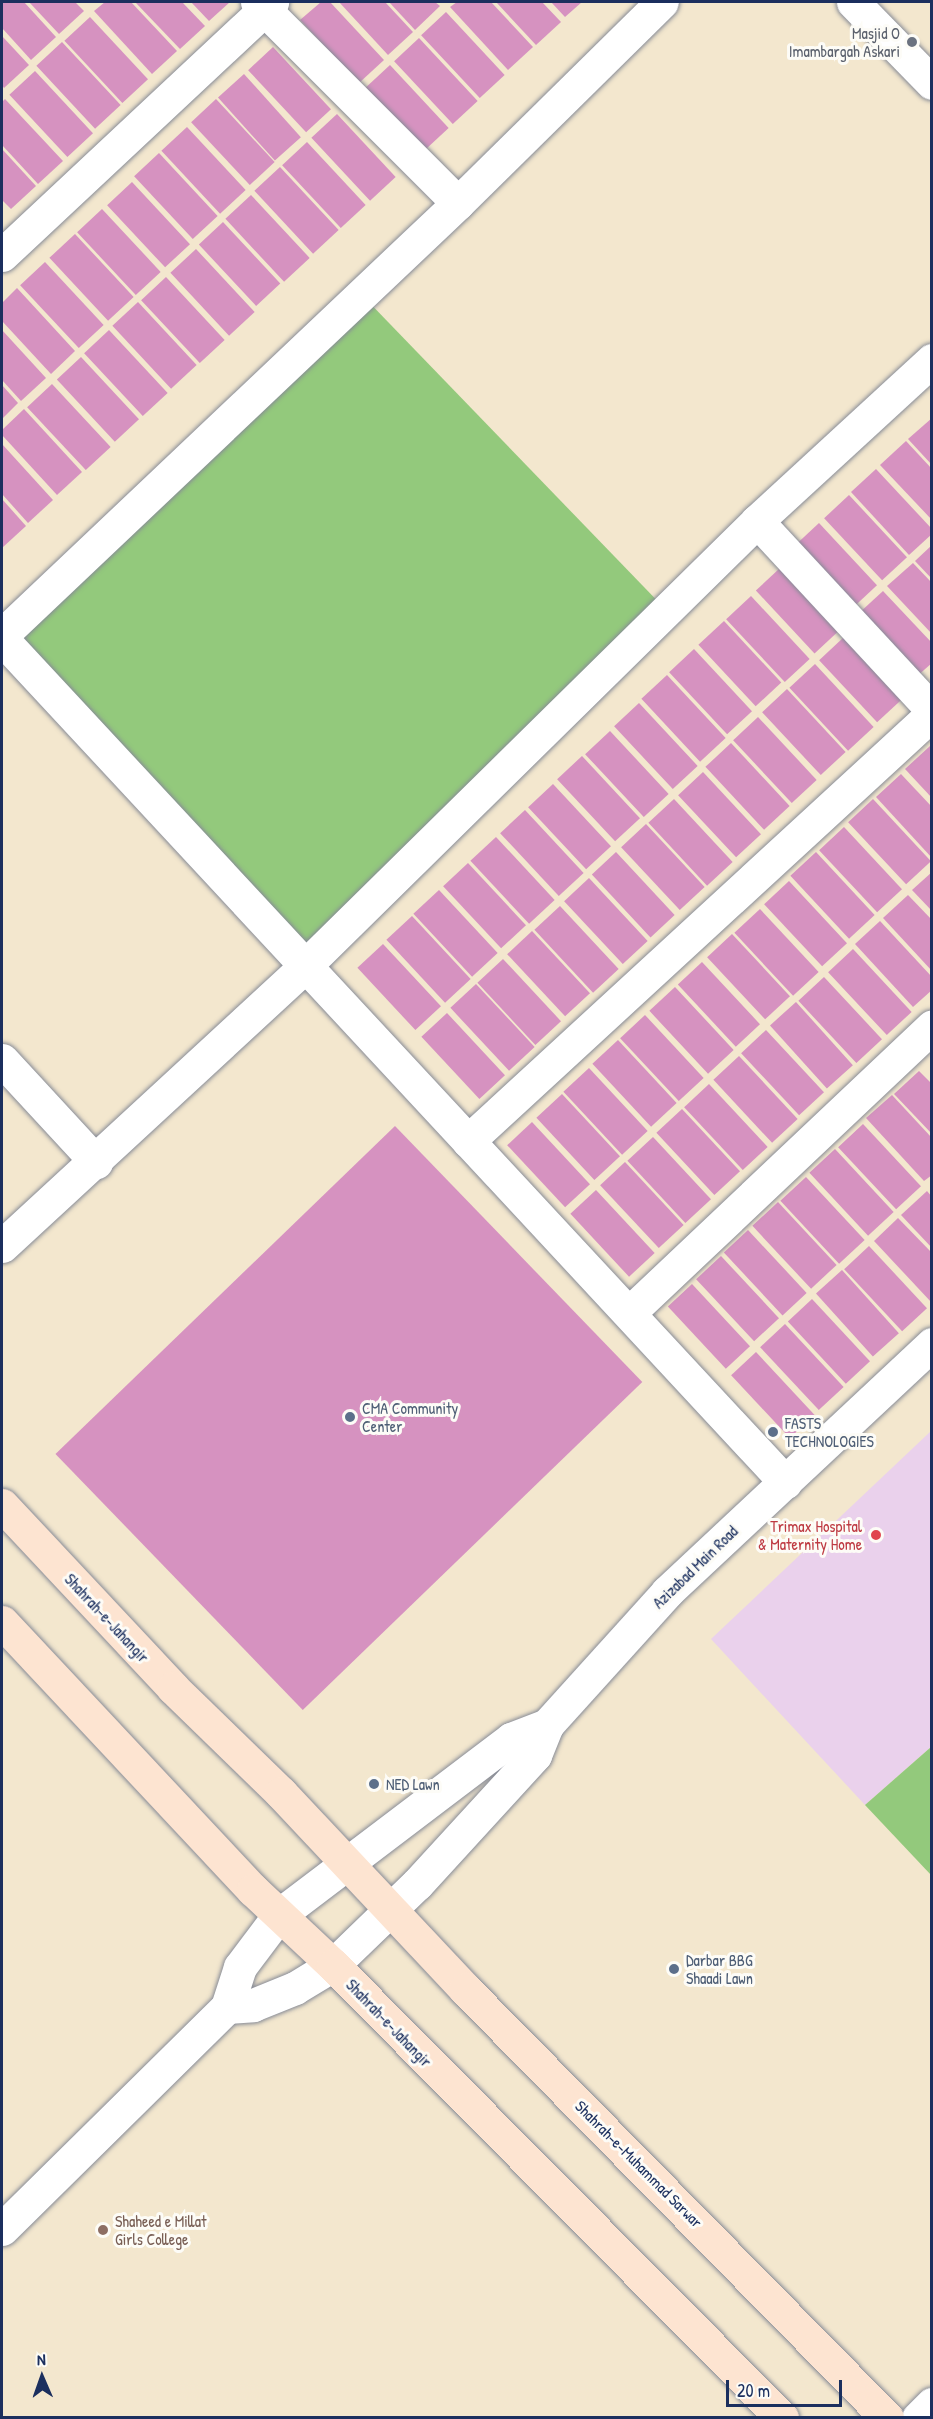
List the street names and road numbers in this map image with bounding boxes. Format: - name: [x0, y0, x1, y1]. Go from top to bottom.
- street label: Azizabad Main Road: [649, 1522, 741, 1612]
- street label: Shahrah-e-Jahangir: [61, 1569, 153, 1667]
- street label: Shahrah-e-Jahangir: [342, 1975, 436, 2071]
- street label: Shahrah-e-Muhammad Sarwar: [571, 2096, 707, 2232]

